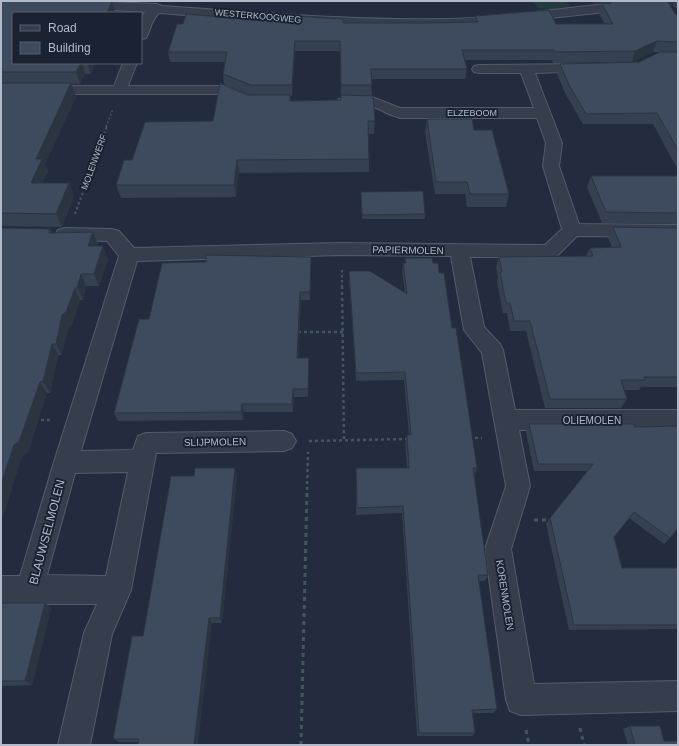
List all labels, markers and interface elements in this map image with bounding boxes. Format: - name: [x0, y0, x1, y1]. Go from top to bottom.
- street label: WESTERKOOGWEG: [214, 7, 302, 25]
- legend: [12, 12, 142, 64]
- text: Road: [48, 21, 77, 35]
- text: Building: [48, 41, 91, 55]
- street label: ELZEBOOM: [447, 108, 497, 118]
- street label: MOLENWERF: [79, 132, 109, 191]
- street label: PAPIERMOLEN: [372, 244, 444, 256]
- street label: OLIEMOLEN: [563, 415, 621, 426]
- street label: SLIJPMOLEN: [184, 436, 246, 448]
- street label: BLAUWSELMOLEN: [26, 478, 68, 586]
- street label: KORENMOLEN: [494, 559, 516, 631]

